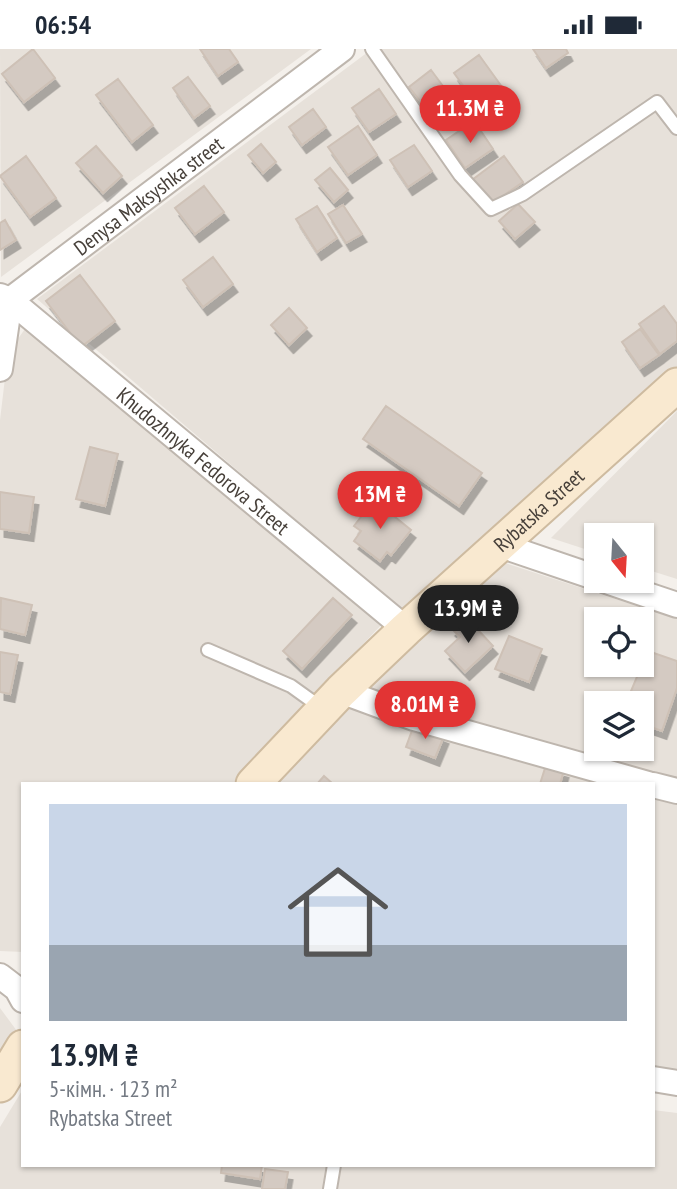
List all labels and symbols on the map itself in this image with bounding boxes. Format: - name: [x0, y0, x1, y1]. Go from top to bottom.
- pin: 11.3M ₴: [405, 85, 535, 145]
- street label: Denysa Maksyshka street: [68, 130, 229, 261]
- street label: Khudozhnyka Fedorova Street: [111, 381, 295, 540]
- street label: Rybatska Street: [488, 462, 589, 557]
- pin: 13M ₴: [331, 471, 429, 531]
- north arrow: [584, 523, 654, 593]
- pin: 13.9M ₴: [403, 585, 533, 645]
- pin: 8.01M ₴: [360, 681, 490, 741]

